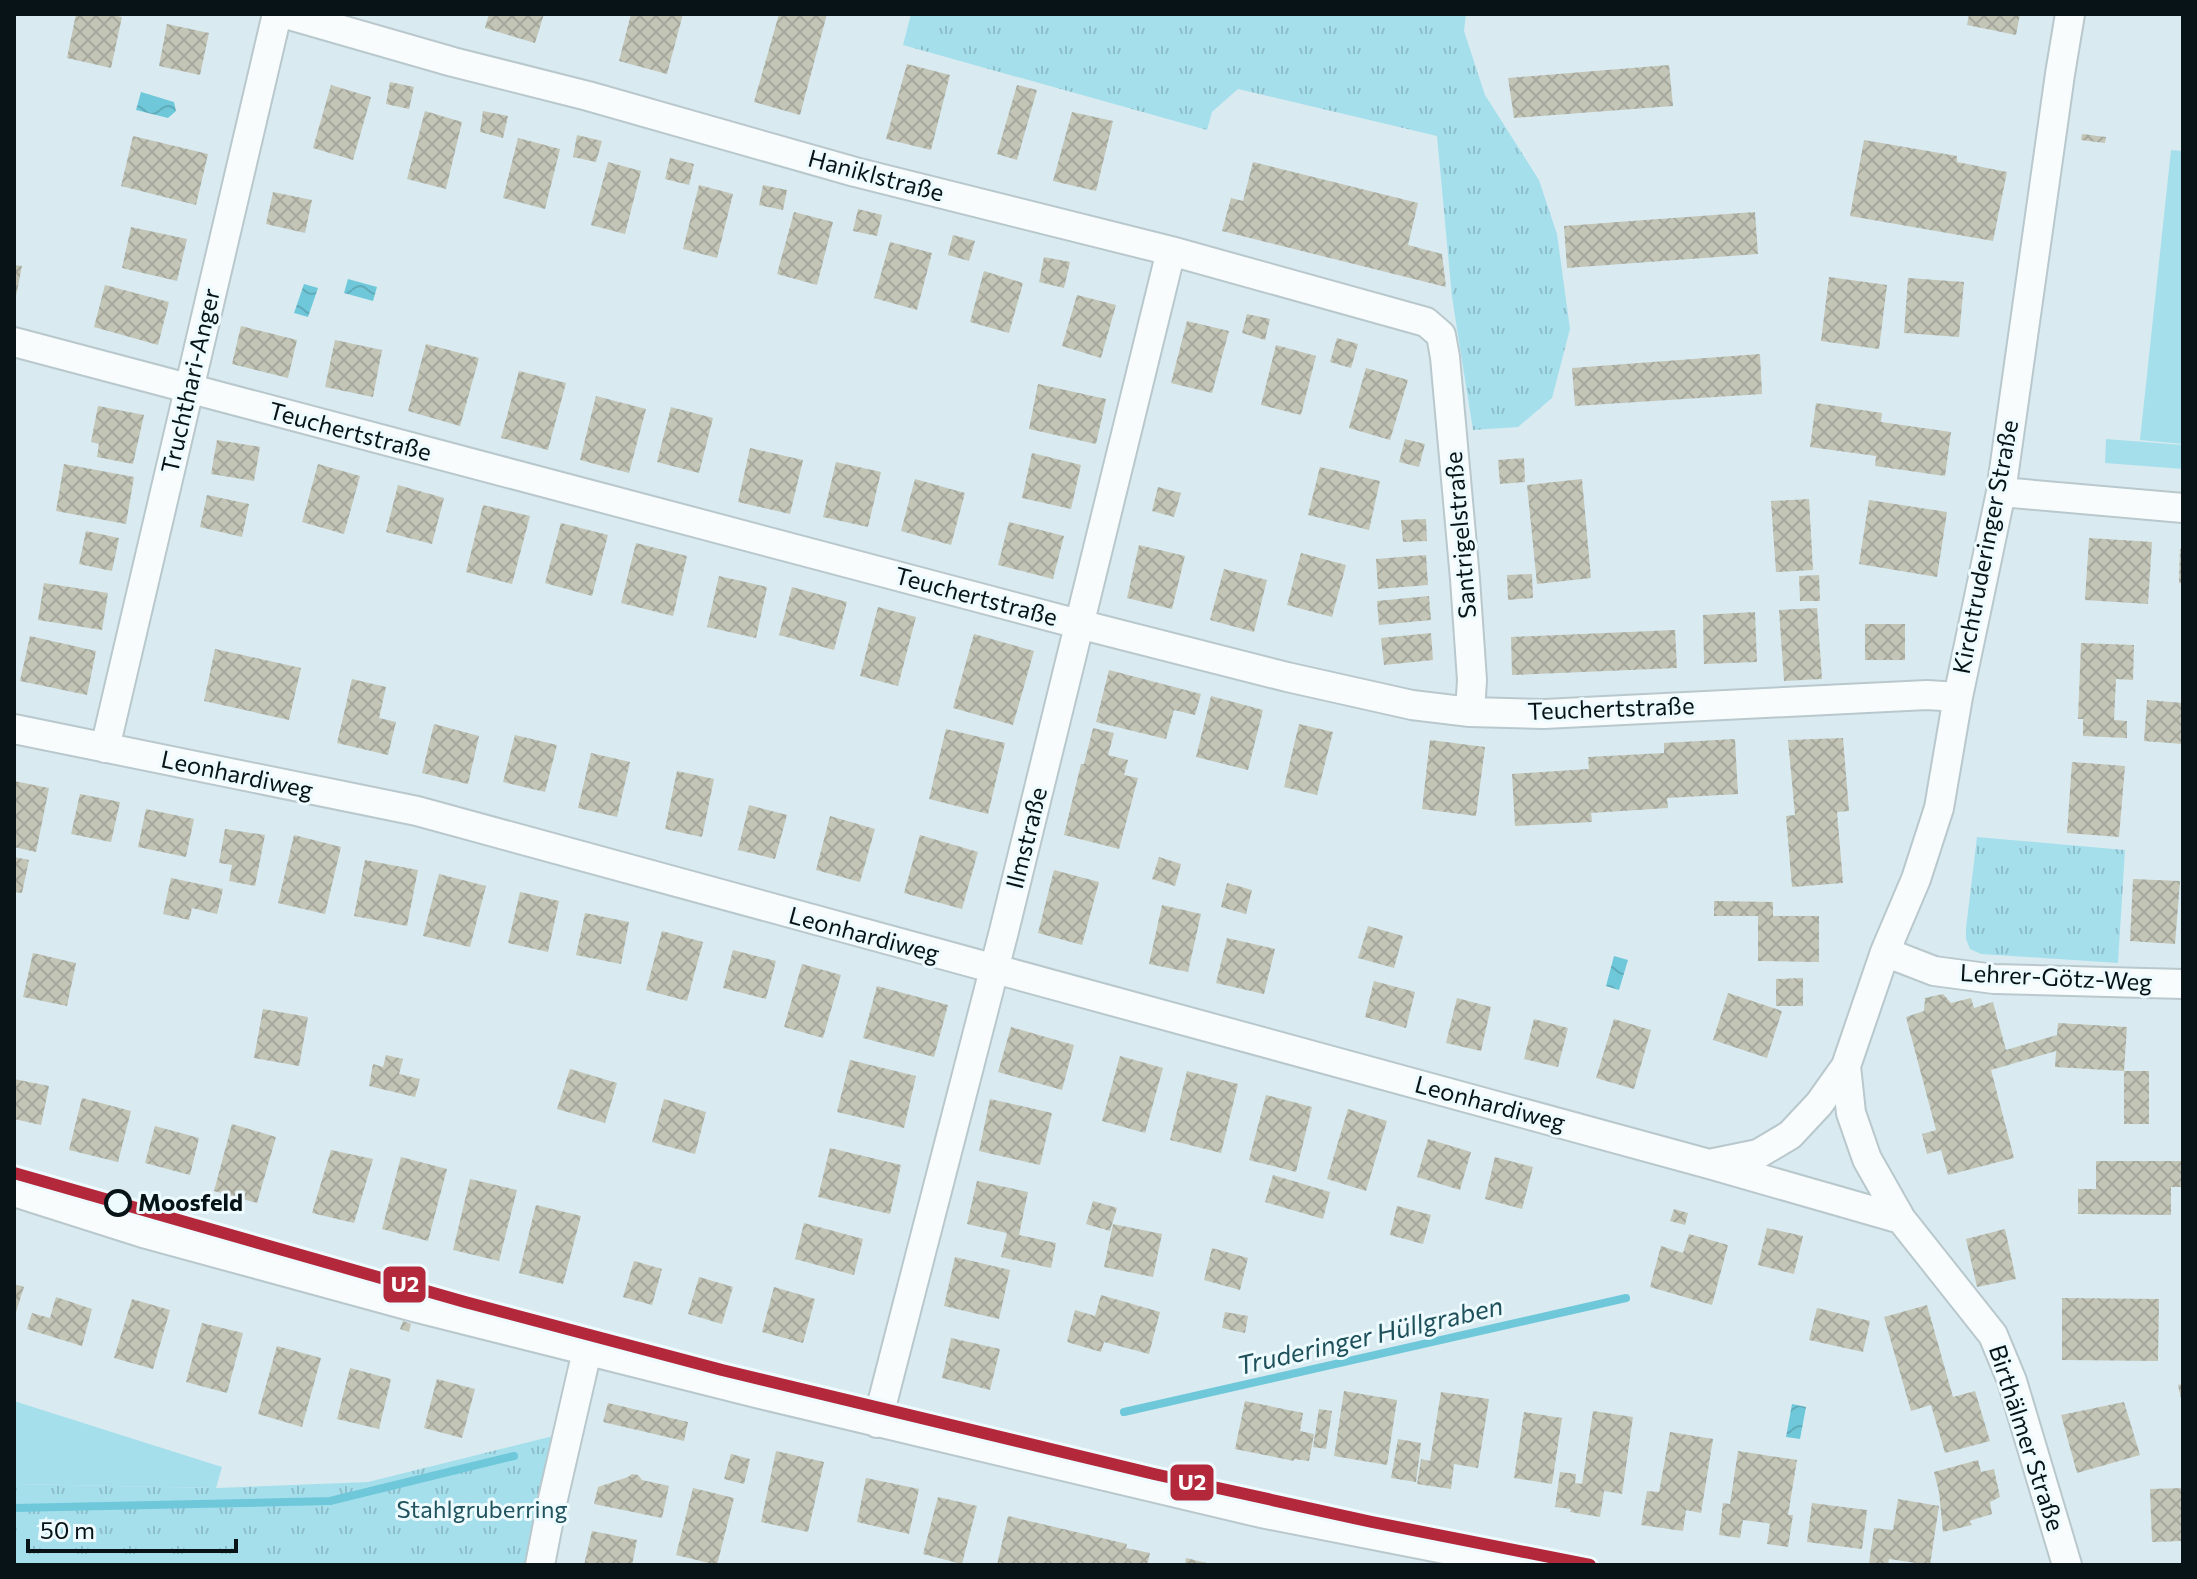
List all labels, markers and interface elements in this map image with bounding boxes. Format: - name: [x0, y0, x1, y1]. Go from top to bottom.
- street label: Haniklstraße: [805, 143, 947, 207]
- street label: Truchthari-Anger: [154, 285, 225, 476]
- street label: Teuchertstraße: [266, 395, 435, 466]
- street label: Kirchtruderinger Straße: [1946, 417, 2023, 676]
- street label: Santrigelstraße: [1438, 451, 1481, 620]
- street label: Teuchertstraße: [892, 560, 1061, 631]
- street label: Teuchertstraße: [1527, 690, 1695, 725]
- street label: Leonhardiweg: [159, 743, 316, 804]
- street label: Ilmstraße: [999, 784, 1052, 891]
- street label: Leonhardiweg: [786, 900, 943, 968]
- street label: Lehrer-Götz-Weg: [1959, 957, 2153, 996]
- street label: Leonhardiweg: [1412, 1069, 1569, 1137]
- place label: Moosfeld: [138, 1187, 243, 1216]
- marker: Moosfeld: [105, 1190, 131, 1216]
- line badge: U2: [382, 1265, 427, 1304]
- text: U2: [391, 1270, 419, 1297]
- water label: Truderinger Hüllgraben: [1234, 1289, 1506, 1380]
- street label: Birthälmer Straße: [1984, 1341, 2071, 1534]
- line badge: U2: [1169, 1463, 1215, 1502]
- text: U2: [1178, 1468, 1206, 1495]
- park label: Stahlgruberring: [396, 1494, 568, 1523]
- scale bar: [28, 1503, 236, 1553]
- text: 50 m: [40, 1515, 95, 1544]

